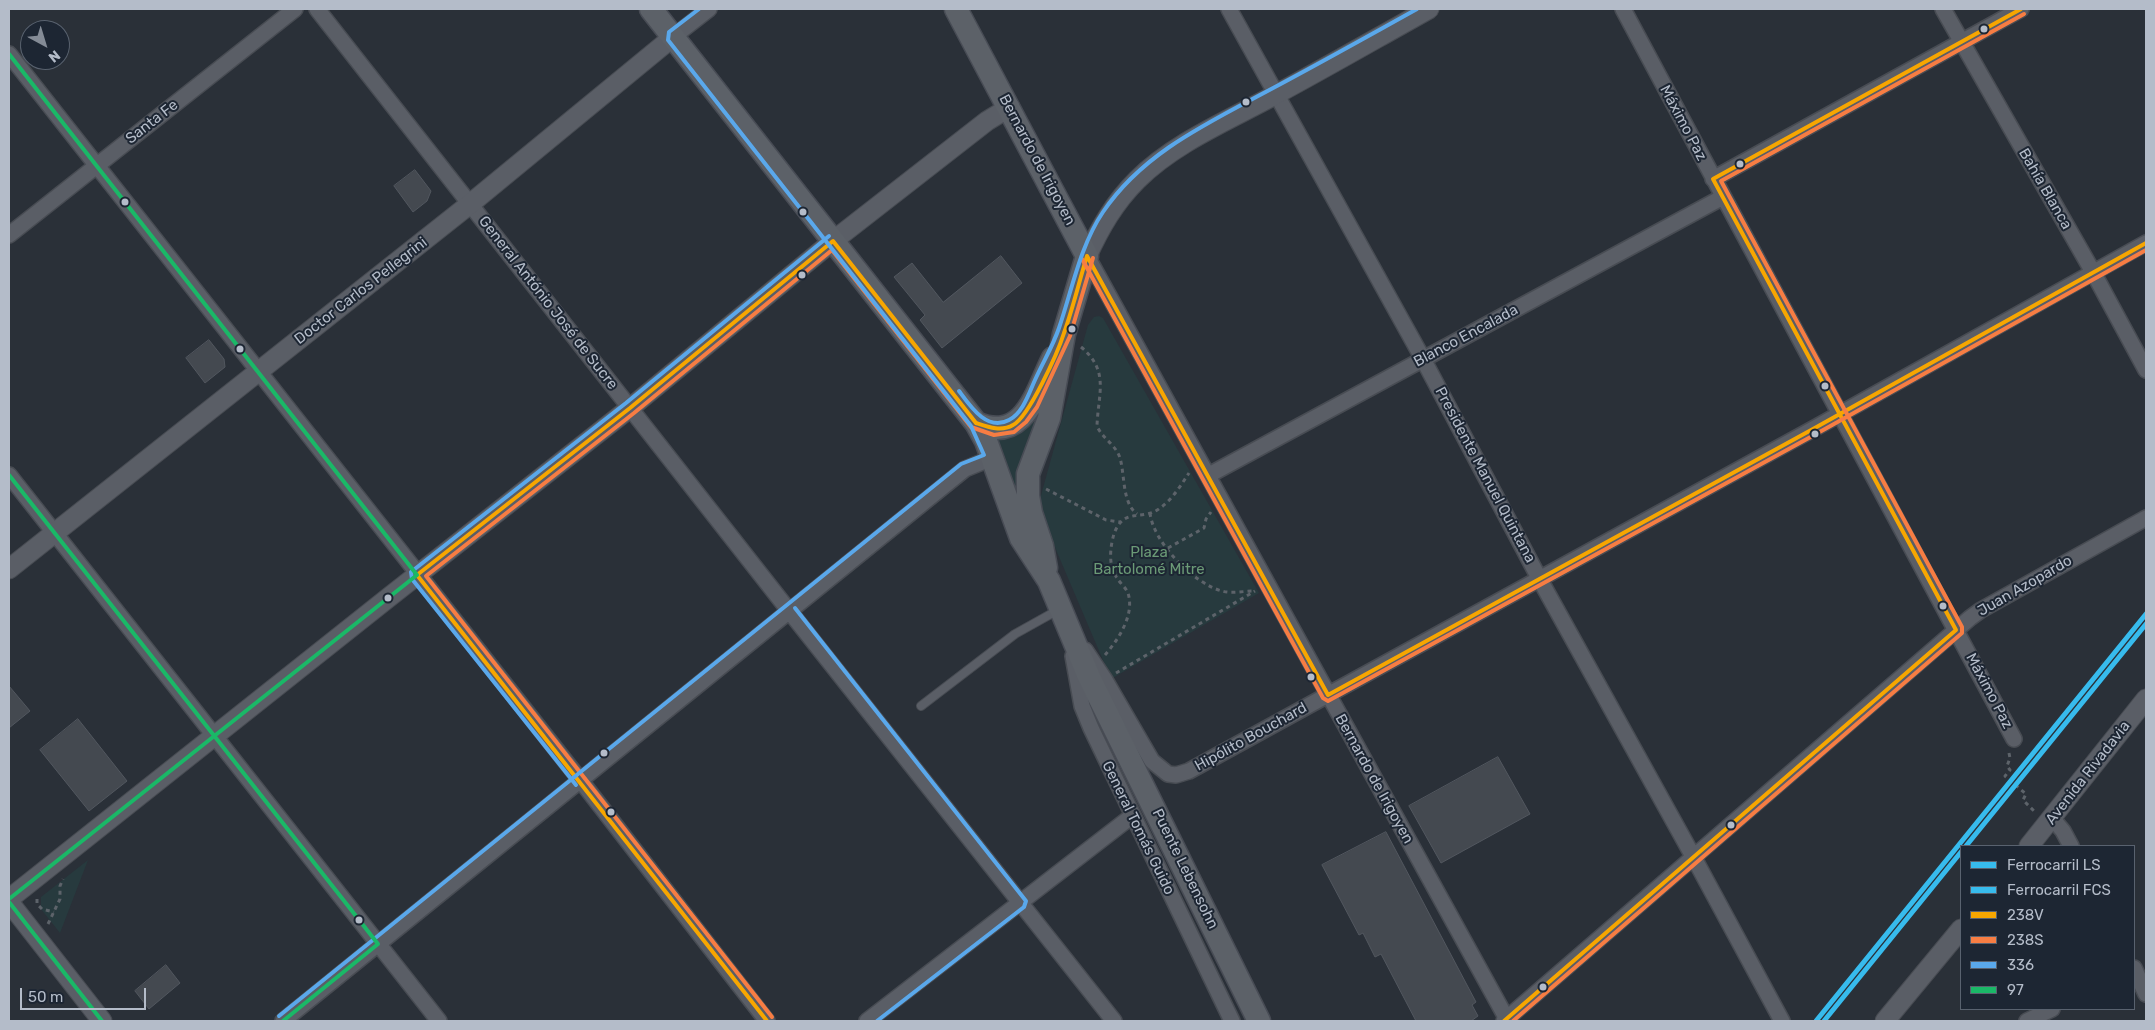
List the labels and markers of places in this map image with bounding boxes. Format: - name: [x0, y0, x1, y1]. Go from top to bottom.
- unlabelled marker: [1979, 24, 1989, 34]
- unlabelled marker: [1241, 97, 1251, 107]
- unlabelled marker: [1735, 159, 1745, 169]
- unlabelled marker: [120, 197, 130, 207]
- unlabelled marker: [798, 207, 808, 217]
- unlabelled marker: [797, 270, 807, 280]
- unlabelled marker: [1067, 324, 1077, 334]
- unlabelled marker: [235, 344, 245, 354]
- unlabelled marker: [1820, 381, 1830, 391]
- unlabelled marker: [1810, 429, 1820, 439]
- unlabelled marker: [383, 593, 393, 603]
- unlabelled marker: [1938, 601, 1948, 611]
- unlabelled marker: [1306, 672, 1316, 682]
- unlabelled marker: [599, 748, 609, 758]
- unlabelled marker: [606, 807, 616, 817]
- unlabelled marker: [1726, 820, 1736, 830]
- unlabelled marker: [354, 915, 364, 925]
- unlabelled marker: [1538, 982, 1548, 992]

